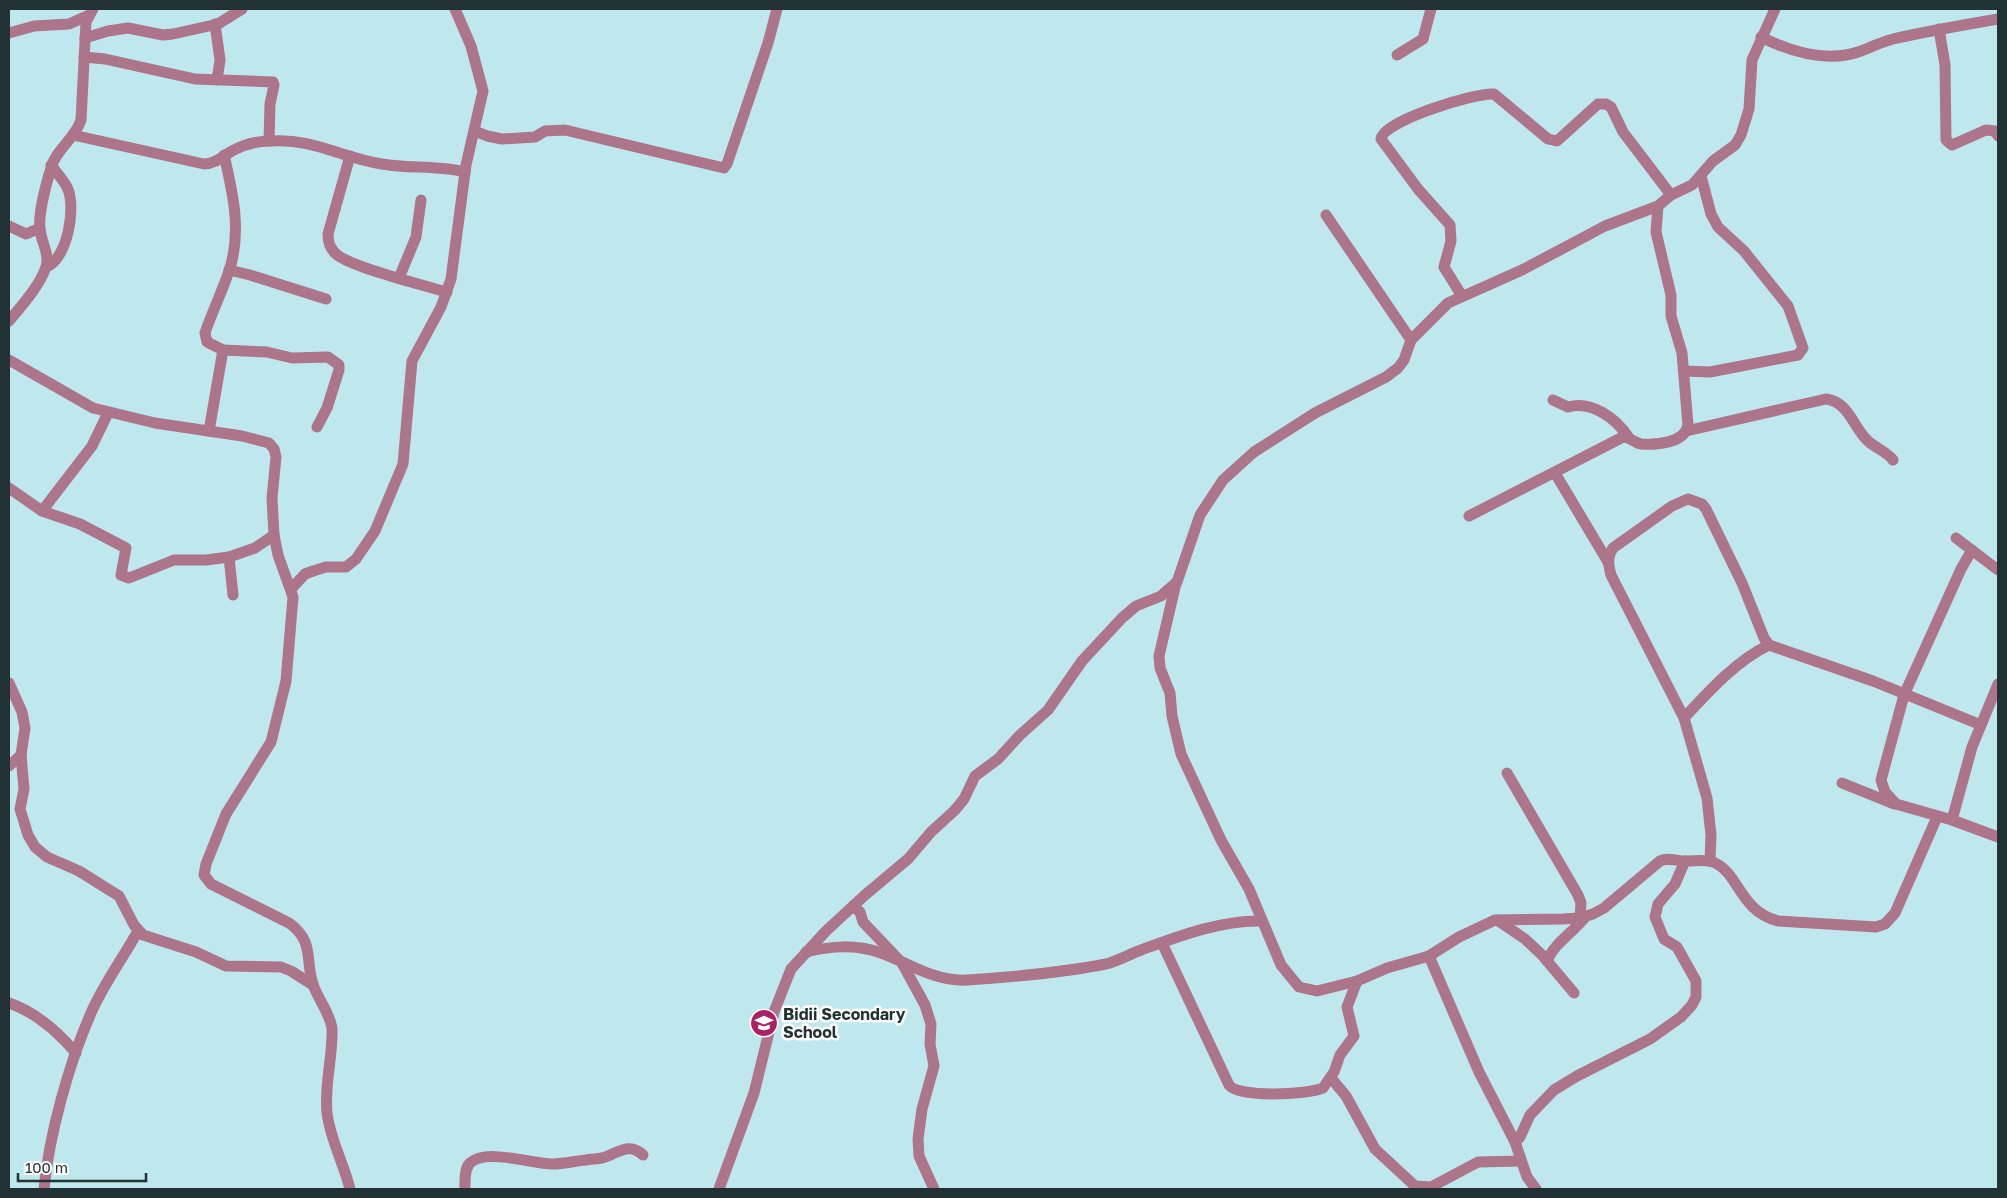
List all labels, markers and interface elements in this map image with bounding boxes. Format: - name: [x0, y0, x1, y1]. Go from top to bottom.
- place label: Bidii Secondary School: [783, 1004, 906, 1042]
- school or university icon: Bidii Secondary School: [749, 1008, 779, 1038]
- scale bar: [18, 1150, 145, 1182]
- text: 100 m: [25, 1158, 68, 1176]

